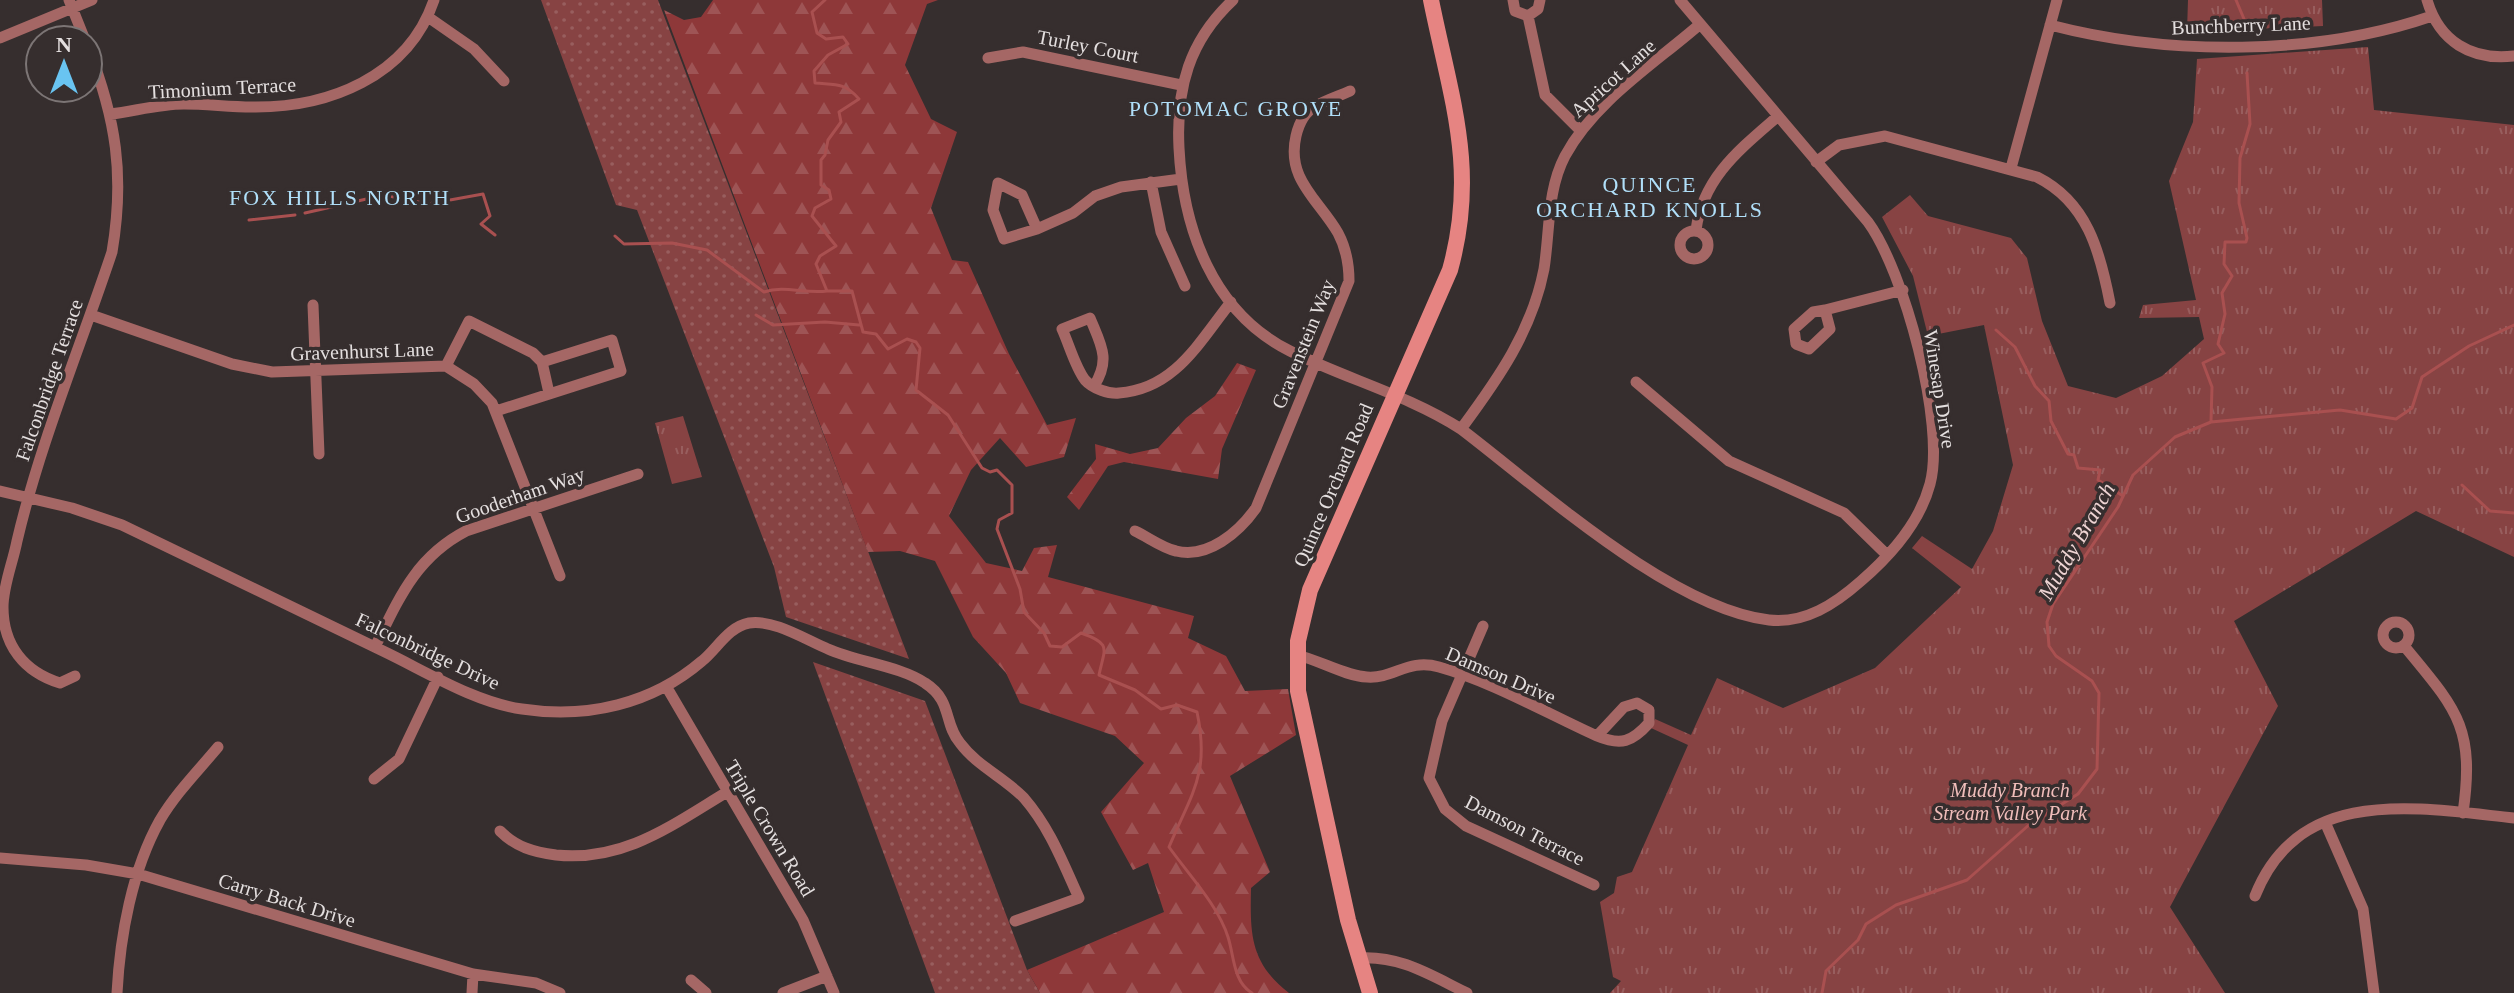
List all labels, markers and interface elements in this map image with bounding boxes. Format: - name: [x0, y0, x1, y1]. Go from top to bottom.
- street label: Bunchberry Lane: [2171, 12, 2311, 39]
- north arrow: [24, 24, 104, 104]
- street label: Turley Court: [1035, 25, 1141, 68]
- text: N: [56, 32, 72, 57]
- street label: Apricot Lane: [1566, 34, 1661, 122]
- street label: Timonium Terrace: [148, 73, 297, 103]
- district label: POTOMAC GROVE: [1129, 96, 1343, 121]
- district label: QUINCE ORCHARD KNOLLS: [1536, 172, 1764, 222]
- district label: FOX HILLS NORTH: [229, 185, 451, 210]
- street label: Gravenstein Way: [1267, 276, 1340, 412]
- street label: Falconbridge Terrace: [11, 296, 88, 464]
- street label: Winesap Drive: [1919, 328, 1960, 450]
- street label: Gravenhurst Lane: [290, 337, 434, 365]
- street label: Quince Orchard Road: [1289, 400, 1377, 570]
- street label: Gooderham Way: [452, 463, 588, 528]
- water label: Muddy Branch: [2032, 478, 2120, 605]
- street label: Falconbridge Drive: [352, 608, 503, 695]
- street label: Damson Drive: [1443, 642, 1559, 708]
- street label: Triple Crown Road: [720, 756, 819, 901]
- park label: Muddy Branch Stream Valley Park: [1933, 779, 2088, 825]
- street label: Damson Terrace: [1462, 790, 1588, 870]
- street label: Carry Back Drive: [216, 869, 358, 932]

